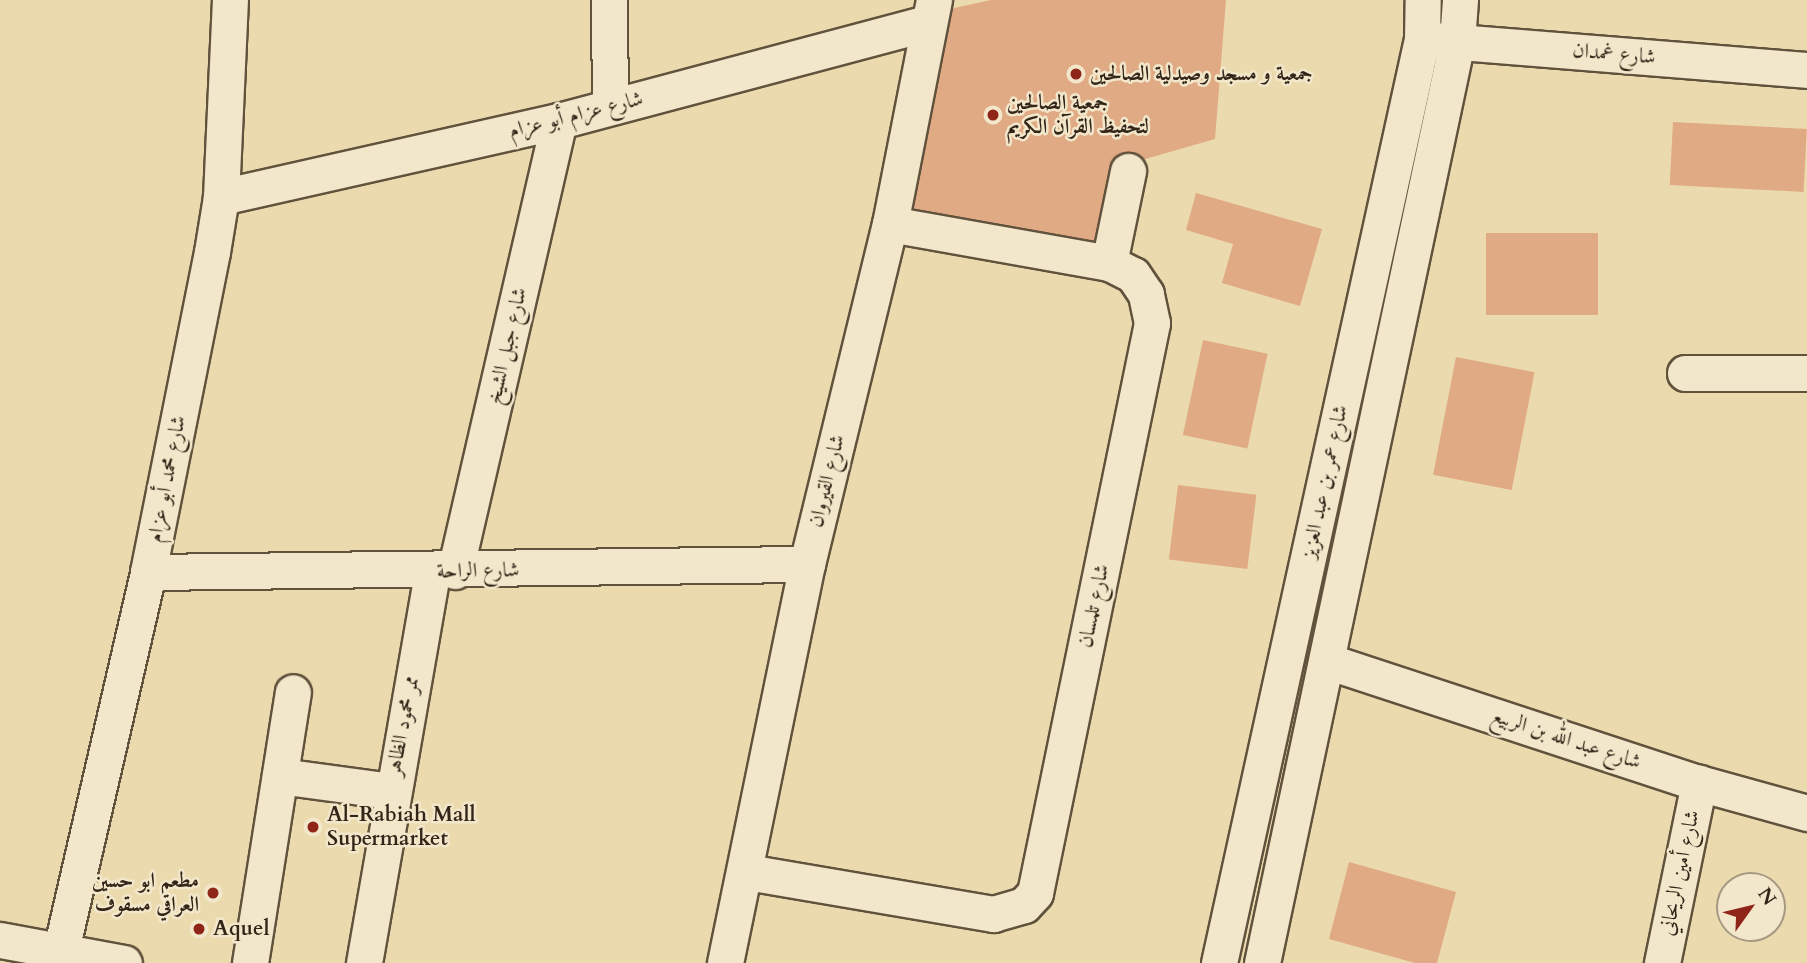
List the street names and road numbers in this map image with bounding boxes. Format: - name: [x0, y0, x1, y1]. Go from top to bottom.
- street label: شارع غمدان: [1571, 38, 1657, 70]
- street label: شارع عزام أبو عزام: [506, 86, 646, 144]
- street label: شارع جبل الشيخ: [481, 285, 533, 407]
- street label: شارع عمر بن عبد العزيز: [1296, 403, 1354, 561]
- street label: شارع محمد أبو عزام: [142, 413, 192, 545]
- street label: شارع القيروان: [803, 432, 851, 530]
- street label: شارع الراحة: [437, 558, 519, 584]
- street label: شارع تلمسان: [1073, 562, 1115, 650]
- street label: ممر محمود الظاهر: [381, 674, 425, 778]
- street label: شارع عبد الله بن الربيع: [1488, 703, 1644, 775]
- street label: شارع أمين الريحاني: [1654, 808, 1706, 938]

